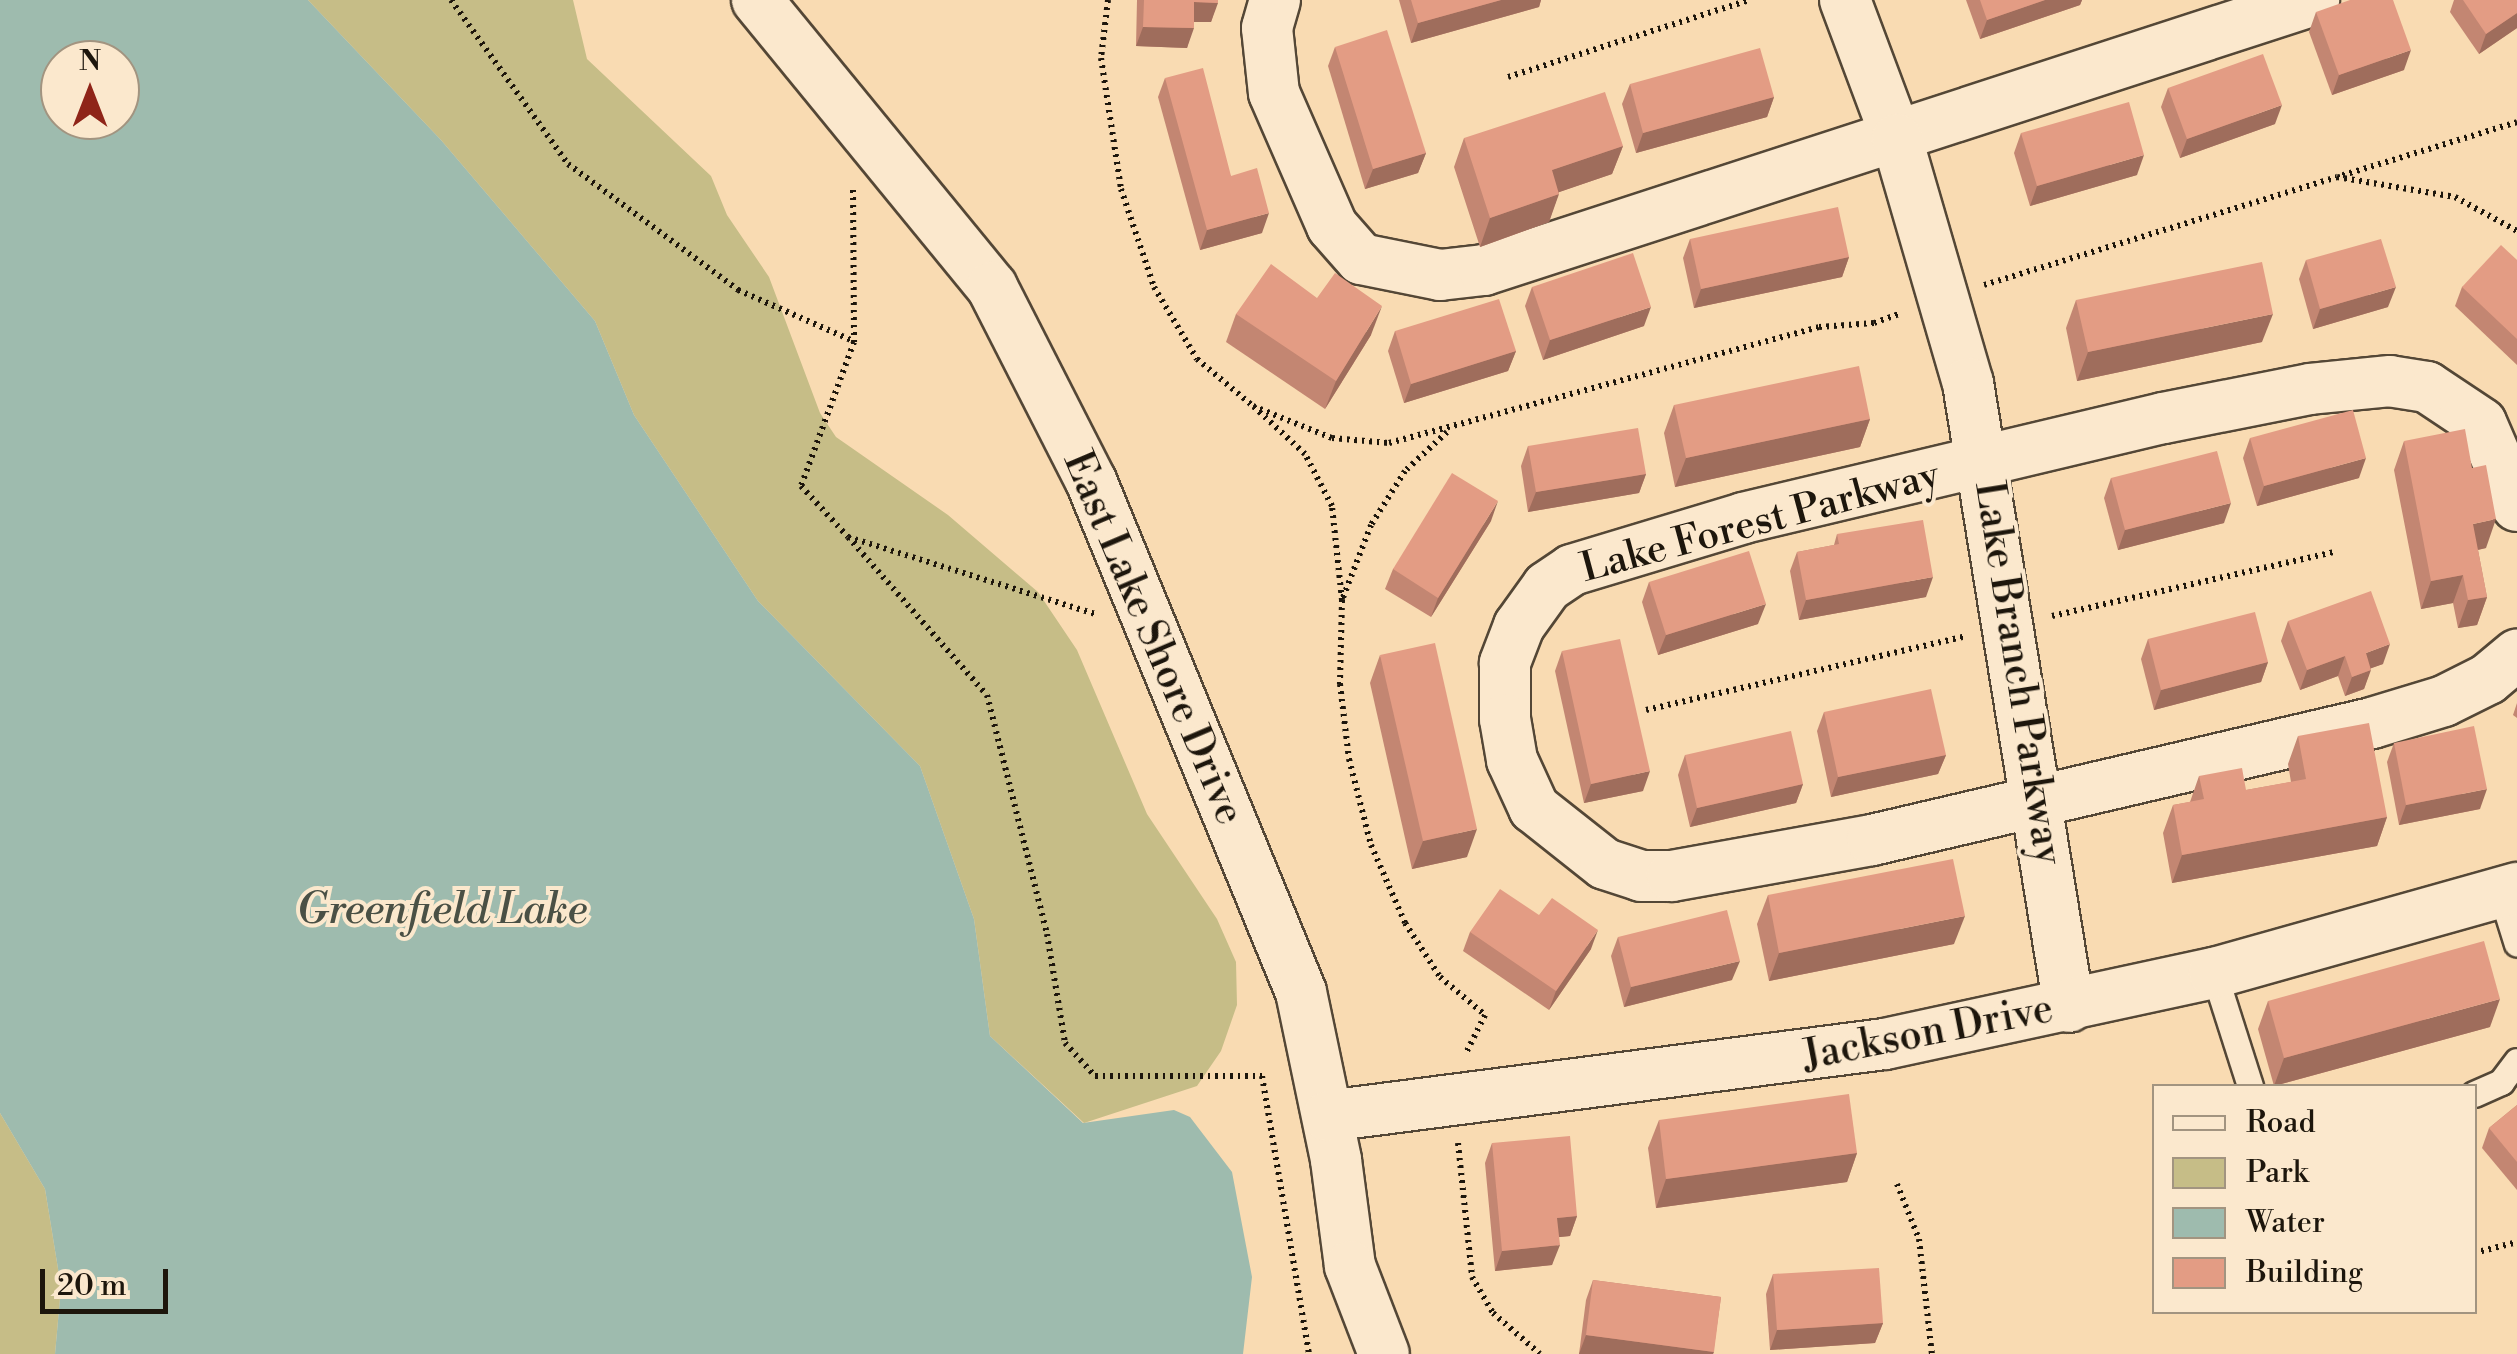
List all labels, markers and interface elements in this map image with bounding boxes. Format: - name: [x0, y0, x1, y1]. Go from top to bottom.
- north arrow: [40, 40, 140, 140]
- text: N: [79, 44, 101, 79]
- street label: East Lake Shore Drive: [1053, 444, 1253, 832]
- street label: Lake Forest Parkway: [1575, 451, 1945, 593]
- street label: Lake Branch Parkway: [1964, 478, 2072, 868]
- water label: Greenfield Lake: [297, 886, 587, 936]
- street label: Jackson Drive: [1799, 985, 2057, 1081]
- legend: [2152, 1084, 2477, 1314]
- text: Road: [2246, 1104, 2316, 1142]
- text: Park: [2246, 1154, 2308, 1192]
- text: Water: [2246, 1204, 2325, 1242]
- scale bar: [45, 1249, 172, 1311]
- text: Building: [2246, 1254, 2363, 1292]
- text: 20 m: [57, 1267, 126, 1305]

